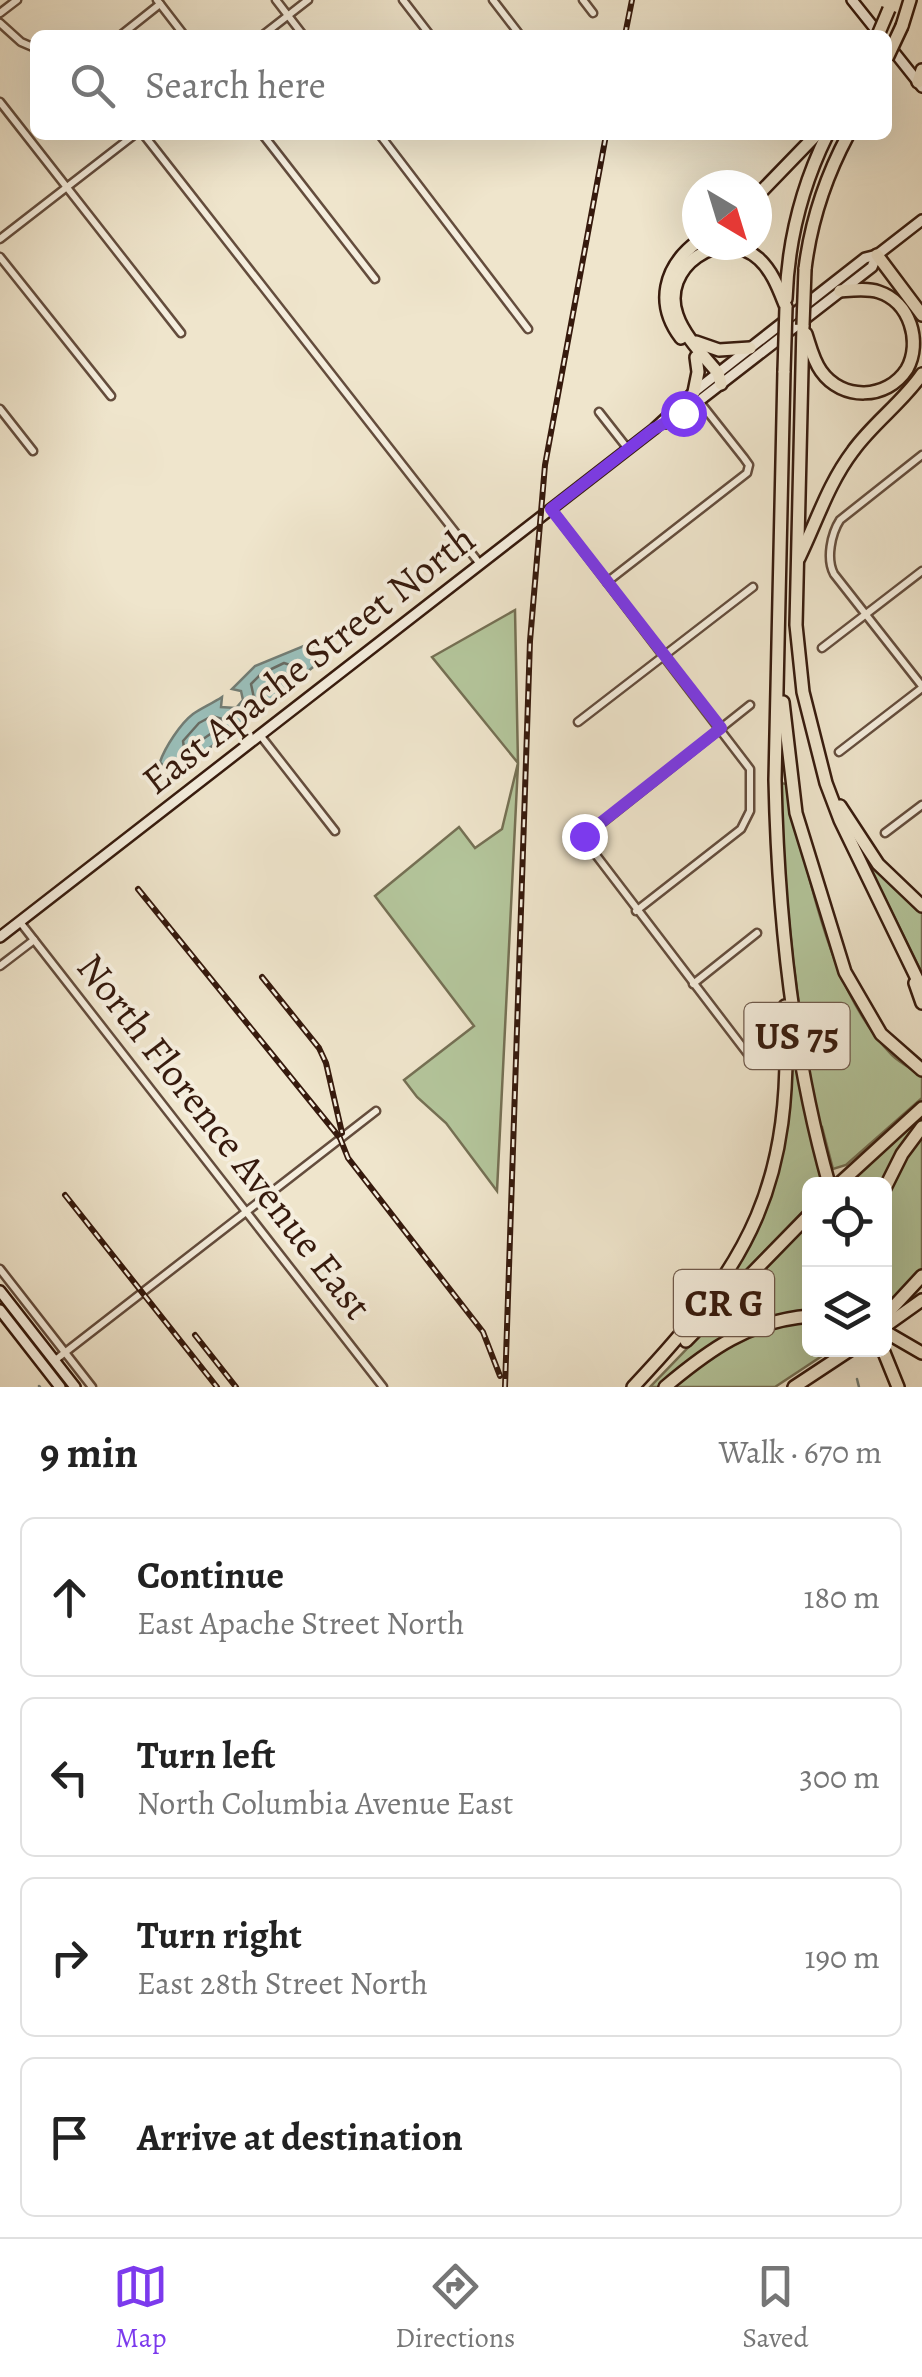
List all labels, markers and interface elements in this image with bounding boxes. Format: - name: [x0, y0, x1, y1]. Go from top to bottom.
- search box: [30, 30, 892, 140]
- icon: search: [65, 58, 120, 113]
- text: Search here: [145, 59, 326, 111]
- north arrow: [682, 170, 772, 260]
- route start: [661, 391, 707, 437]
- street label: East Apache Street North: [130, 512, 486, 807]
- route end: [562, 814, 608, 860]
- street label: North Florence Avenue East: [64, 942, 385, 1331]
- road number: US 75: [744, 1003, 850, 1069]
- map controls: [802, 1177, 892, 1357]
- button: locate: [802, 1177, 892, 1267]
- button: layers: [802, 1267, 892, 1357]
- road number: CR G: [674, 1270, 774, 1336]
- text: 9 min: [40, 1424, 138, 1481]
- text: Walk · 670 m: [719, 1430, 882, 1474]
- text: Continue: [137, 1549, 284, 1601]
- icon: ahead: [42, 1570, 97, 1625]
- text: 180 m: [804, 1575, 880, 1619]
- text: East Apache Street North: [137, 1601, 464, 1645]
- text: Turn left: [137, 1729, 276, 1781]
- icon: left: [42, 1750, 97, 1805]
- text: 300 m: [800, 1755, 880, 1799]
- text: North Columbia Avenue East: [137, 1781, 513, 1825]
- text: Turn right: [137, 1909, 302, 1961]
- icon: right: [42, 1930, 97, 1985]
- text: 190 m: [804, 1935, 880, 1979]
- text: East 28th Street North: [137, 1961, 428, 2005]
- icon: arrive: [42, 2110, 97, 2165]
- text: Arrive at destination: [137, 2111, 463, 2163]
- tab: Map: [113, 2259, 168, 2357]
- tab: Directions: [395, 2259, 515, 2357]
- tab: Saved: [742, 2259, 809, 2357]

